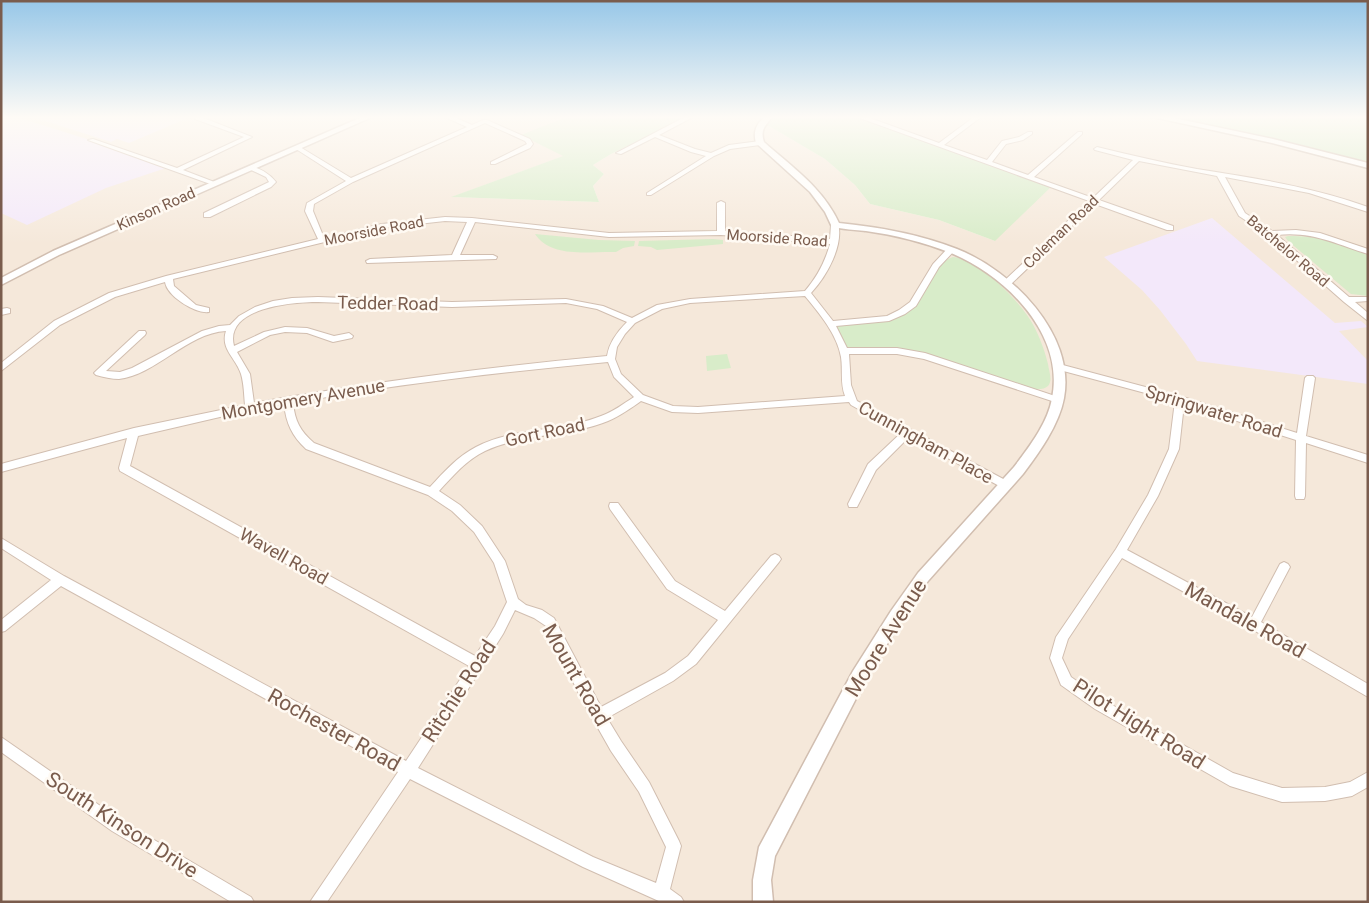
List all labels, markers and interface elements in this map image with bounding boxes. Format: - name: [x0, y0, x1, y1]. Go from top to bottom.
- street label: Kinson Road: [114, 184, 198, 234]
- street label: Coleman Road: [1020, 192, 1102, 272]
- street label: Batchelor Road: [1243, 211, 1333, 291]
- street label: Moorside Road: [323, 213, 425, 249]
- street label: Moorside Road: [726, 225, 828, 251]
- street label: Tedder Road: [337, 292, 439, 314]
- street label: Montgomery Avenue: [220, 374, 386, 424]
- street label: Springwater Road: [1143, 380, 1285, 442]
- street label: Cunningham Place: [855, 396, 997, 488]
- street label: Gort Road: [503, 413, 587, 451]
- street label: Wavell Road: [236, 523, 332, 589]
- street label: Moore Avenue: [840, 575, 932, 701]
- street label: Mandale Road: [1180, 577, 1310, 663]
- street label: Mount Road: [537, 620, 615, 730]
- street label: Ritchie Road: [417, 635, 501, 747]
- street label: Pilot Hight Road: [1069, 674, 1209, 774]
- street label: Rochester Road: [263, 684, 405, 776]
- street label: South Kinson Drive: [42, 767, 202, 883]

